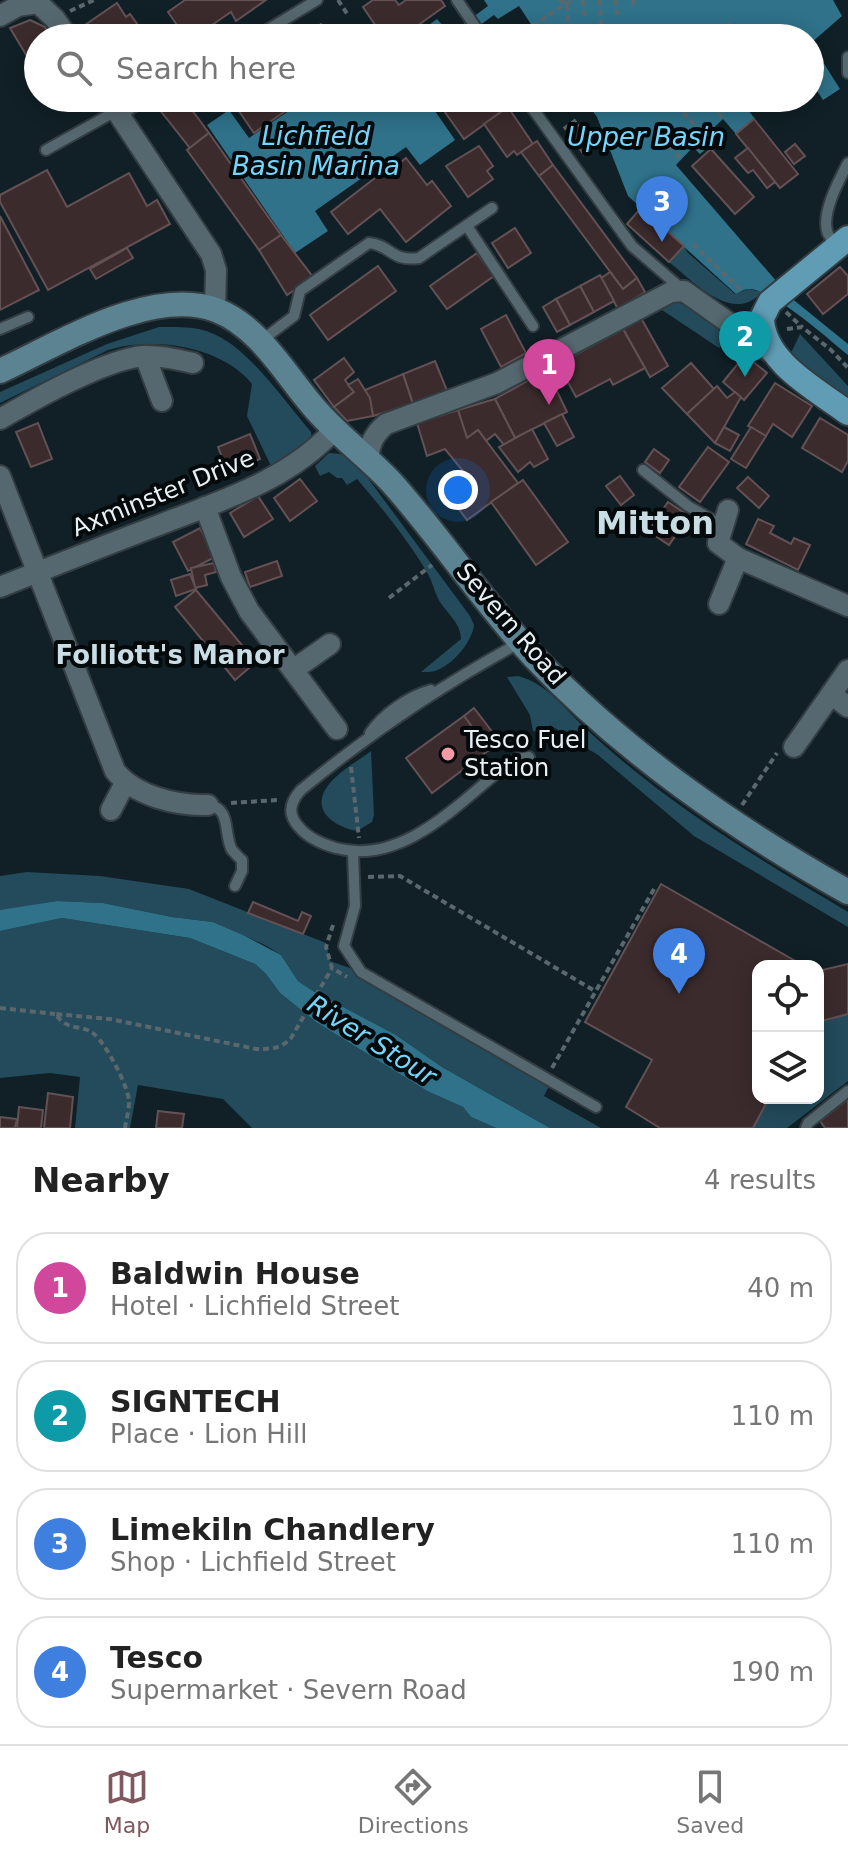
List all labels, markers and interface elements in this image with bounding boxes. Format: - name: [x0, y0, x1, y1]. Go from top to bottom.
- search box: [24, 24, 824, 112]
- icon: search: [52, 46, 96, 90]
- text: Search here: [116, 51, 296, 86]
- water label: Lichfield Basin Marina: [232, 121, 400, 181]
- water label: Upper Basin: [567, 122, 725, 152]
- pin: 3: [636, 176, 688, 242]
- pin: 2: [719, 311, 771, 377]
- pin: 1: [523, 339, 575, 405]
- street label: Axminster Drive: [68, 444, 258, 542]
- your location: [438, 470, 478, 510]
- district label: Mitton: [596, 504, 714, 542]
- street label: Severn Road: [451, 558, 571, 690]
- district label: Folliott's Manor: [55, 640, 285, 670]
- place label: Tesco Fuel Station: [463, 726, 587, 782]
- marker: Tesco Fuel Station: [439, 745, 457, 763]
- pin: 4: [653, 928, 705, 994]
- map controls: [752, 960, 824, 1104]
- button: locate: [752, 960, 824, 1032]
- water label: River Stour: [302, 989, 444, 1092]
- button: layers: [752, 1032, 824, 1104]
- text: Nearby: [32, 1160, 170, 1200]
- text: 4 results: [704, 1165, 816, 1195]
- text: Baldwin House: [110, 1256, 360, 1291]
- text: 1: [51, 1273, 69, 1303]
- text: 40 m: [747, 1273, 814, 1303]
- text: Hotel · Lichfield Street: [110, 1291, 400, 1321]
- text: SIGNTECH: [110, 1384, 281, 1419]
- text: 2: [51, 1401, 69, 1431]
- text: 110 m: [731, 1401, 814, 1431]
- text: Place · Lion Hill: [110, 1419, 308, 1449]
- text: Limekiln Chandlery: [110, 1512, 435, 1547]
- text: 3: [51, 1529, 69, 1559]
- text: 110 m: [731, 1529, 814, 1559]
- text: Shop · Lichfield Street: [110, 1547, 396, 1577]
- text: Tesco: [110, 1640, 203, 1675]
- text: 4: [51, 1657, 69, 1687]
- text: 190 m: [731, 1657, 814, 1687]
- text: Supermarket · Severn Road: [110, 1675, 467, 1705]
- tab: Map: [104, 1765, 150, 1838]
- tab: Directions: [358, 1765, 469, 1838]
- tab: Saved: [676, 1765, 744, 1838]

